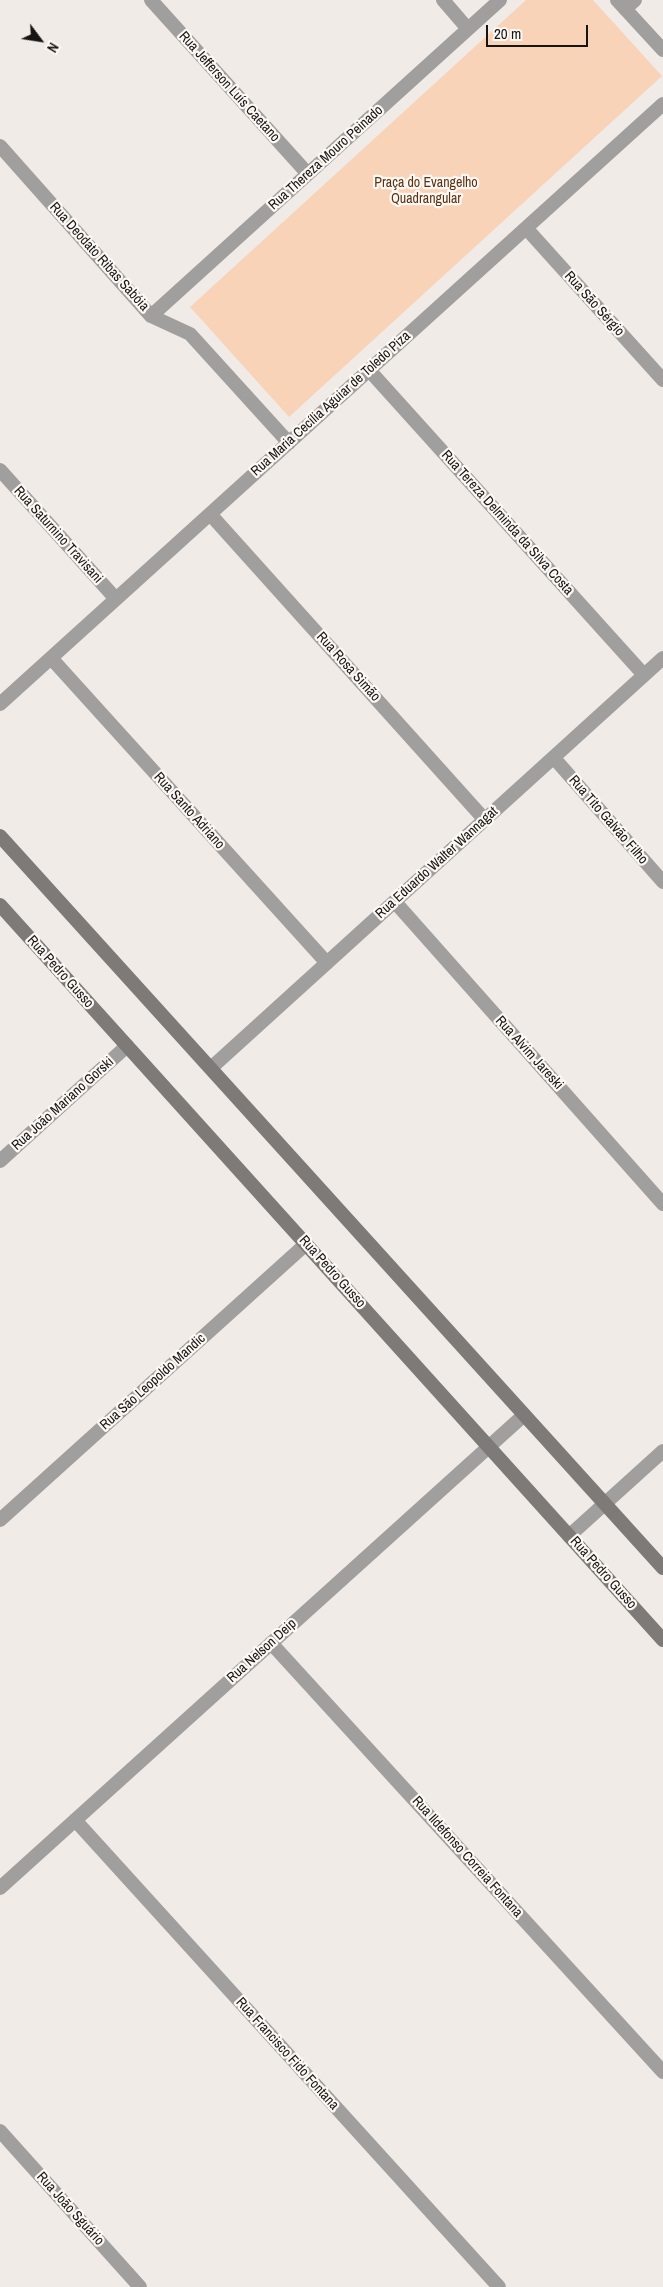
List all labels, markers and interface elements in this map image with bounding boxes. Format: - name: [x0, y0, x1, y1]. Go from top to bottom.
- north arrow: [15, 15, 65, 65]
- scale bar: [488, 15, 590, 47]
- text: 20 m: [494, 23, 521, 44]
- street label: Rua Jefferson Luís Caetano: [175, 28, 283, 146]
- text: N: [43, 40, 63, 56]
- street label: Rua Thereza Mouro Peinado: [265, 102, 387, 214]
- park label: Praça do Evangelho Quadrangular: [374, 175, 478, 208]
- street label: Rua Deodato Ribas Sabóia: [46, 199, 152, 315]
- street label: Rua São Sérgio: [560, 268, 628, 340]
- street label: Rua Maria Cecília Aguiar de Toledo Piza: [248, 328, 414, 480]
- street label: Rua Tereza Delminda da Silva Costa: [438, 447, 576, 599]
- street label: Rua Saturnino Travisani: [10, 483, 106, 587]
- street label: Rua Rosa Simão: [313, 629, 383, 705]
- street label: Rua Santo Adriano: [150, 769, 228, 853]
- street label: Rua Tito Galvão Filho: [565, 772, 651, 868]
- street label: Rua Eduardo Walter Wannagat: [372, 804, 502, 922]
- street label: Rua Pedro Gusso: [23, 932, 97, 1012]
- street label: Rua Alvim Jareski: [492, 1013, 566, 1093]
- street label: Rua João Mariano Gorski: [9, 1054, 117, 1154]
- street label: Rua Pedro Gusso: [295, 1232, 369, 1312]
- street label: Rua São Leopoldo Mandic: [97, 1330, 209, 1434]
- street label: Rua Pedro Gusso: [566, 1533, 640, 1613]
- street label: Rua Nelson Deip: [224, 1616, 300, 1686]
- street label: Rua Ildefonso Correia Fontana: [408, 1793, 526, 1921]
- street label: Rua Francisco Fido Fontana: [232, 1994, 342, 2114]
- street label: Rua João Sguário: [33, 2169, 107, 2249]

